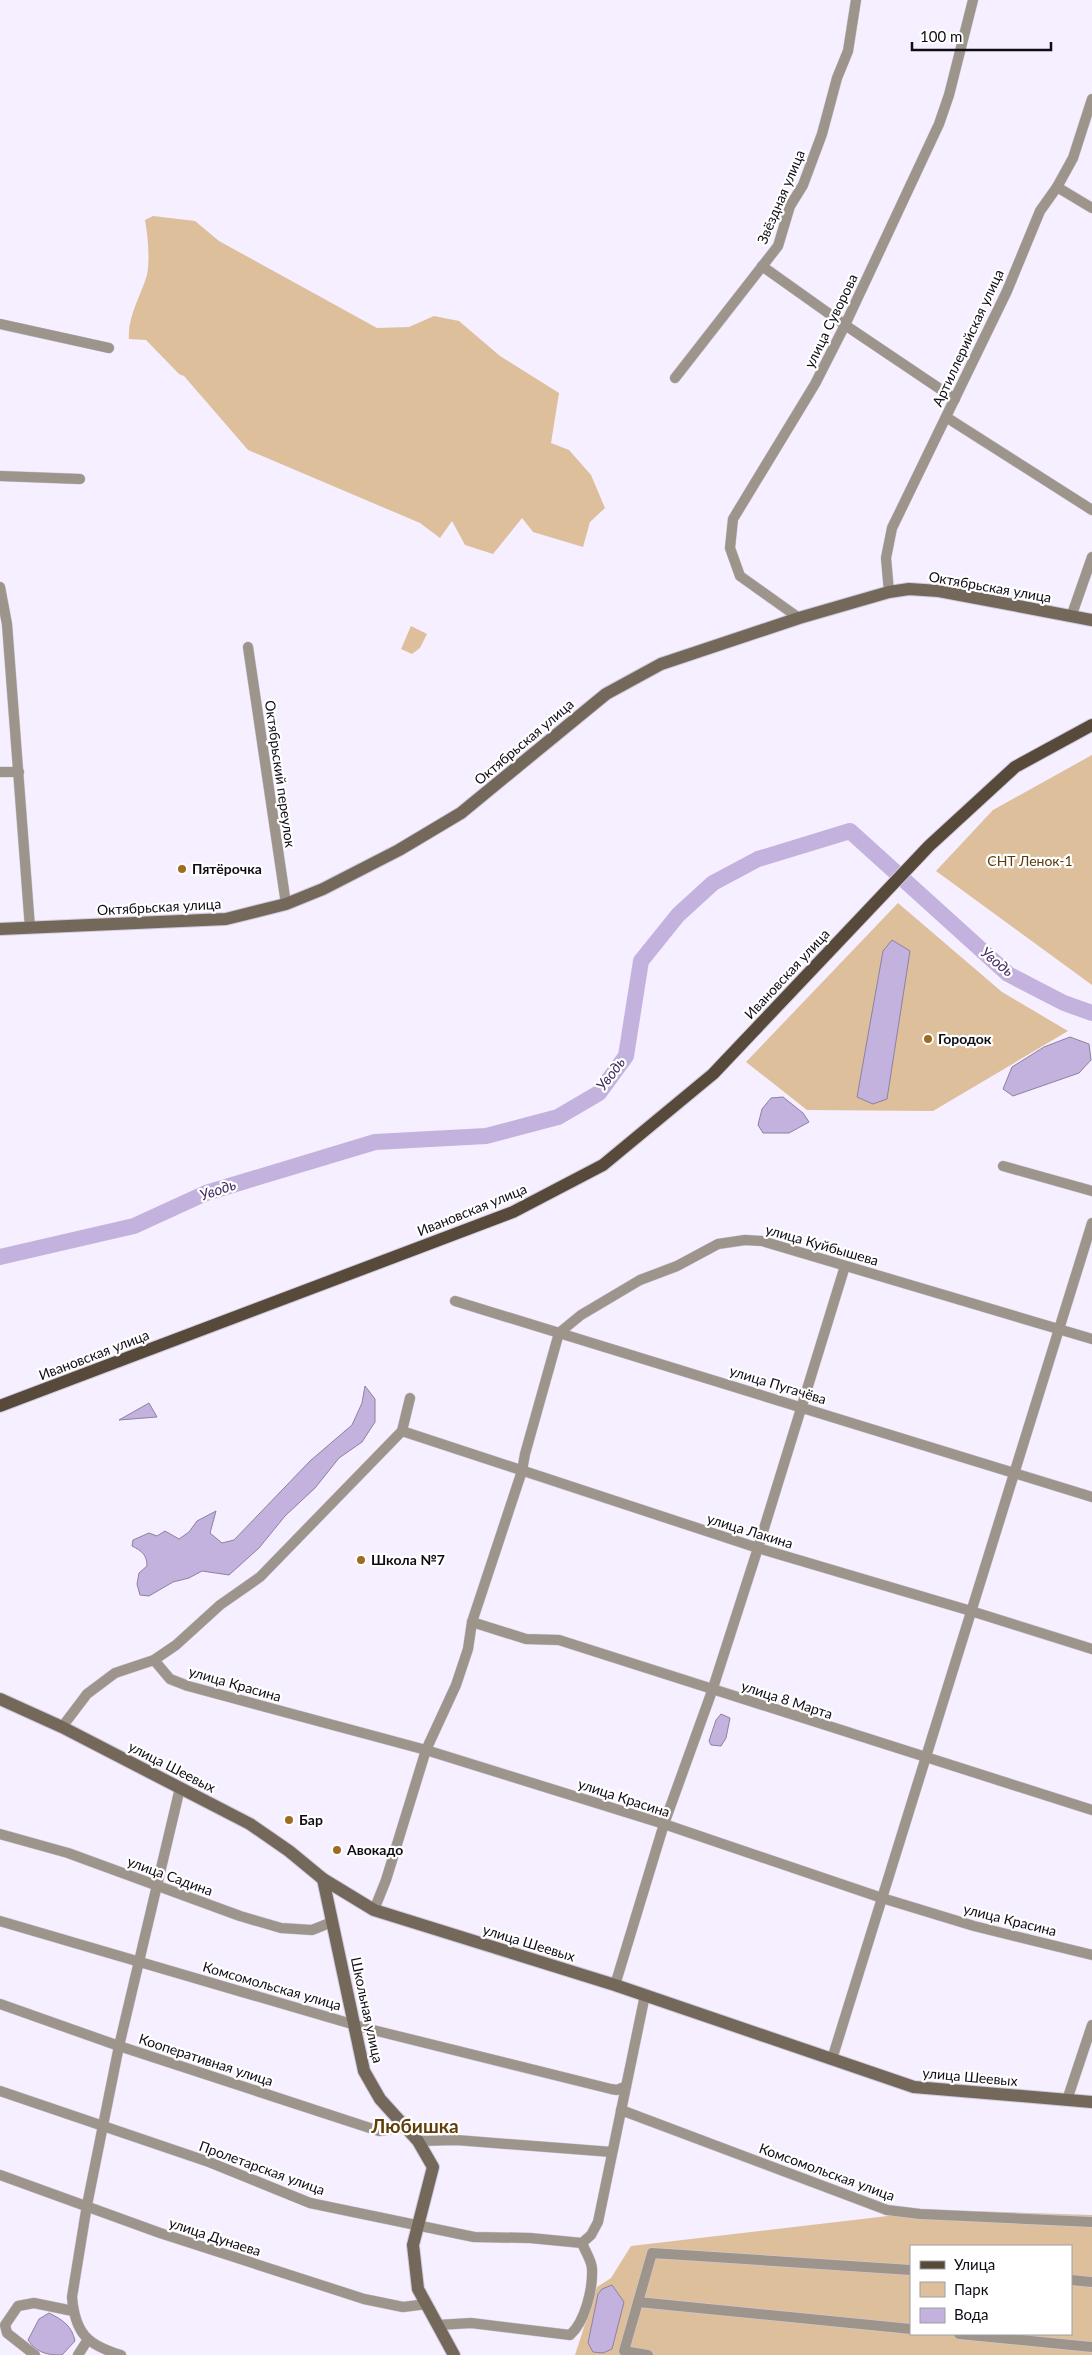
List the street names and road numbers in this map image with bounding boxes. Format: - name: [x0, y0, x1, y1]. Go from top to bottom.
- street label: Звёздная улица: [753, 147, 808, 246]
- street label: Артиллерийская улица: [928, 266, 1007, 409]
- street label: улица Суворова: [800, 271, 861, 371]
- street label: Октябрьская улица: [927, 567, 1053, 606]
- street label: Октябрьская улица: [471, 695, 577, 788]
- street label: Октябрьский переулок: [262, 699, 299, 849]
- street label: Октябрьская улица: [96, 895, 222, 918]
- street label: Ивановская улица: [741, 925, 833, 1022]
- street label: Ивановская улица: [414, 1180, 529, 1239]
- street label: улица Куйбышева: [764, 1220, 881, 1269]
- street label: Ивановская улица: [36, 1326, 151, 1383]
- street label: улица Пугачёва: [728, 1362, 829, 1407]
- street label: улица Лакина: [705, 1509, 795, 1552]
- street label: улица Красина: [187, 1662, 283, 1705]
- street label: улица 8 Марта: [739, 1677, 835, 1722]
- street label: улица Шеевых: [126, 1737, 219, 1796]
- street label: улица Красина: [576, 1775, 672, 1820]
- street label: улица Садина: [125, 1852, 215, 1899]
- street label: улица Красина: [962, 1900, 1059, 1939]
- street label: улица Шеевых: [481, 1920, 577, 1965]
- street label: Школьная улица: [348, 1955, 387, 2065]
- street label: Комсомольская улица: [201, 1958, 343, 2013]
- street label: Кооперативная улица: [137, 2030, 276, 2089]
- street label: улица Шеевых: [922, 2064, 1018, 2089]
- street label: Пролетарская улица: [197, 2137, 327, 2198]
- street label: Комсомольская улица: [757, 2139, 897, 2204]
- street label: улица Дунаева: [167, 2214, 263, 2259]

